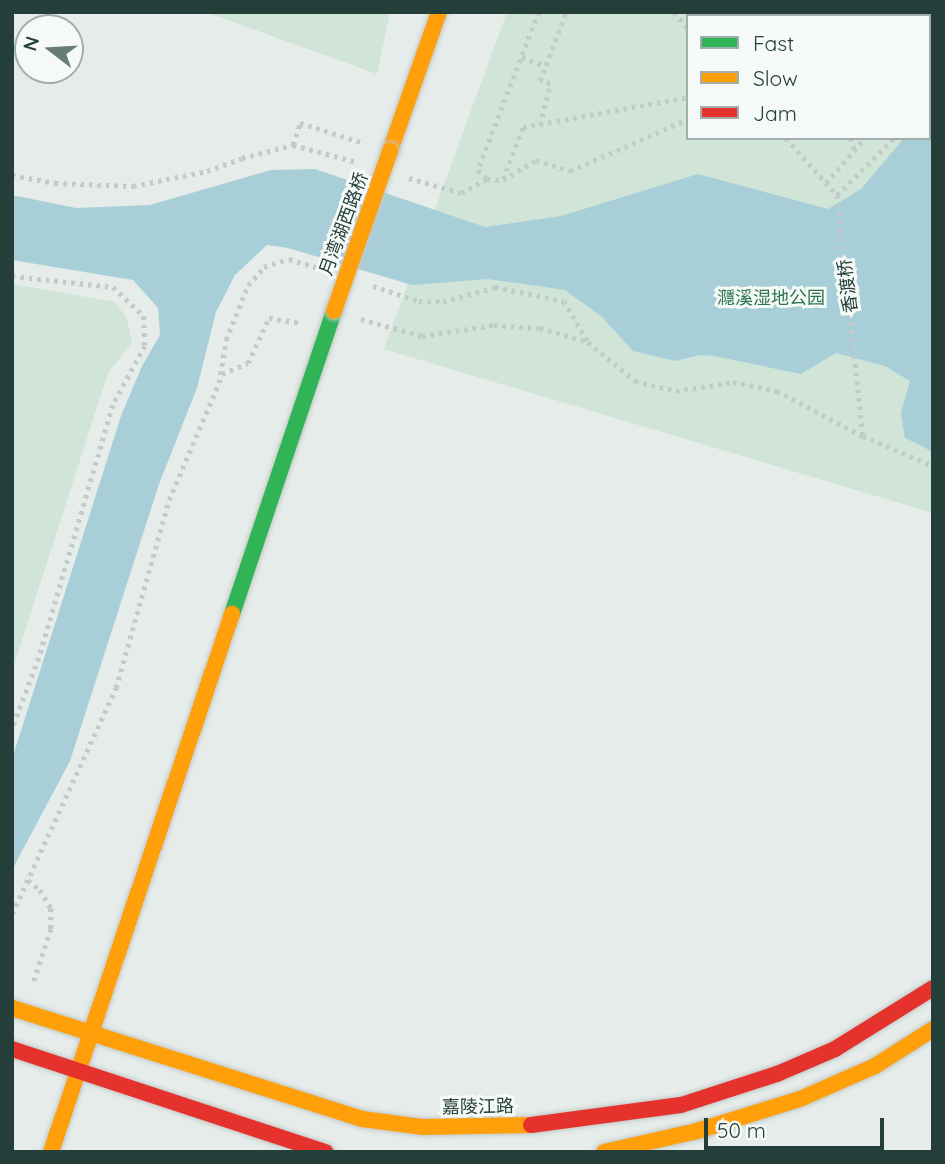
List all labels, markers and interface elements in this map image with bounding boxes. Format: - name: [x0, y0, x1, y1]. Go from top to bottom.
- north arrow: [14, 14, 84, 84]
- legend: [686, 14, 931, 140]
- text: Fast: [753, 30, 794, 56]
- text: N: [17, 33, 44, 54]
- text: Slow: [753, 65, 798, 91]
- text: Jam: [753, 100, 797, 126]
- street label: 月湾湖西路桥: [315, 170, 373, 278]
- street label: 香渡桥: [834, 258, 862, 314]
- park label: 㶏溪湿地公园: [717, 287, 825, 309]
- street label: 嘉陵江路: [442, 1096, 514, 1118]
- scale bar: [707, 1104, 887, 1148]
- text: 50 m: [717, 1117, 766, 1143]

